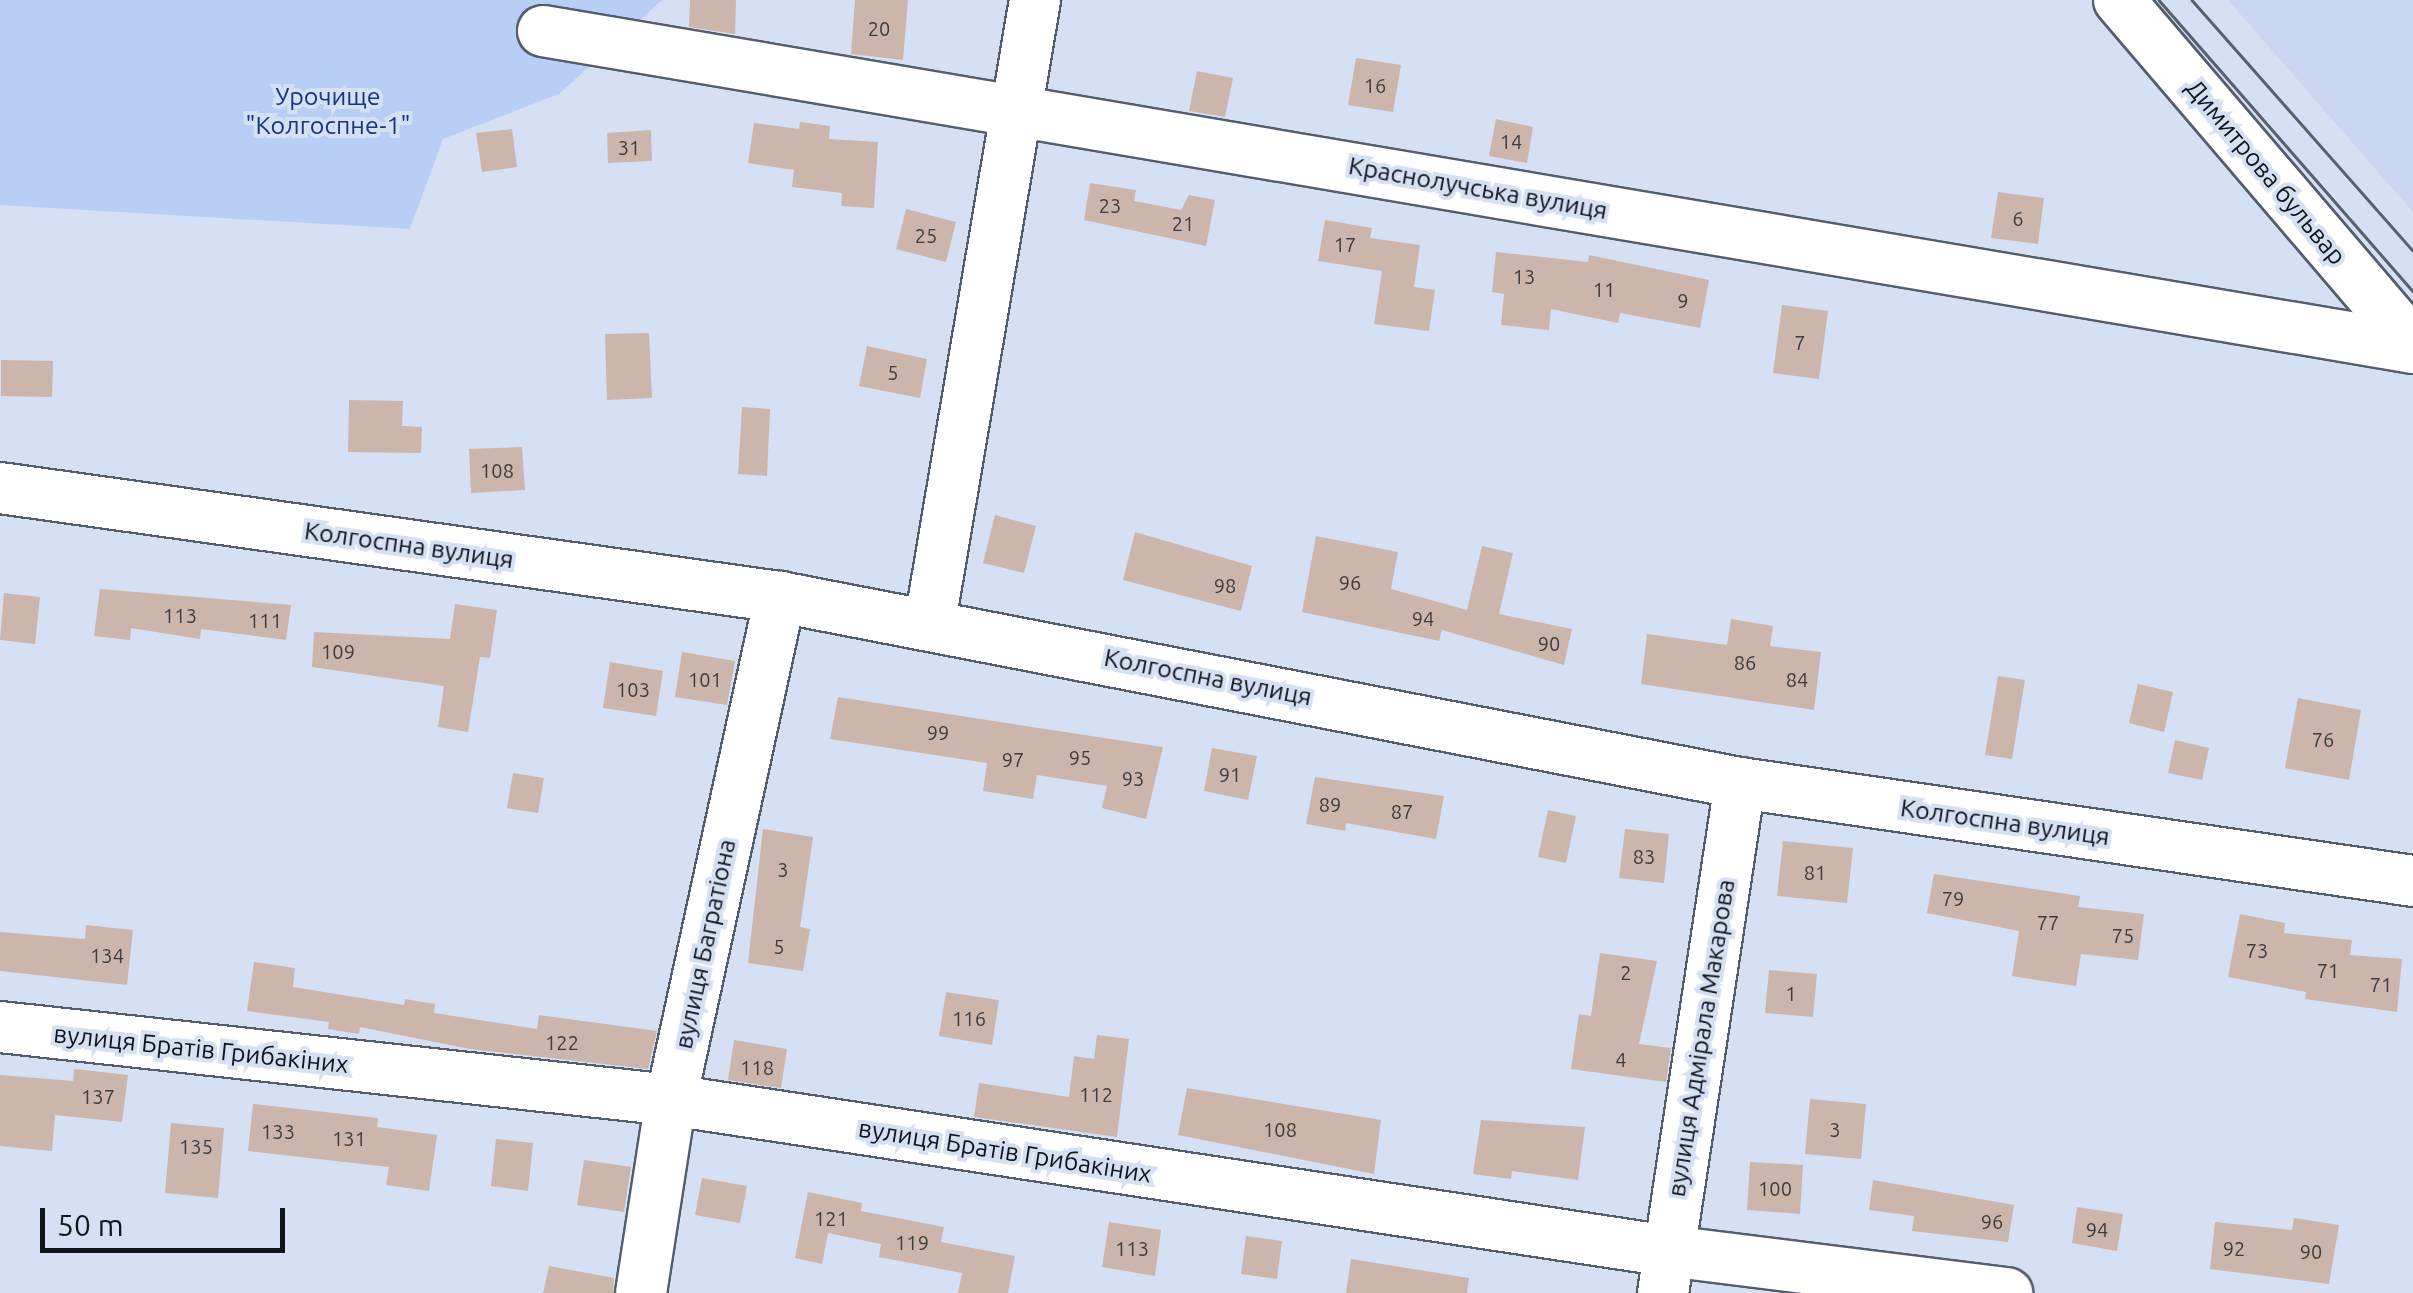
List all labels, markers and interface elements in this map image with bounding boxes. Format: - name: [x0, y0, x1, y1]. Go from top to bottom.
- house number: 20: [868, 16, 890, 40]
- house number: 16: [1364, 73, 1386, 97]
- street label: Димитрова бульвар: [2180, 73, 2352, 271]
- park label: Урочище "Колгоспне-1": [246, 82, 410, 141]
- house number: 14: [1500, 129, 1522, 153]
- house number: 31: [618, 135, 640, 159]
- street label: Краснолучська вулиця: [1346, 150, 1610, 226]
- house number: 23: [1099, 193, 1121, 217]
- house number: 6: [2012, 206, 2024, 230]
- house number: 21: [1172, 211, 1194, 235]
- house number: 25: [915, 223, 937, 247]
- house number: 17: [1334, 232, 1356, 256]
- house number: 13: [1513, 264, 1535, 288]
- house number: 11: [1593, 277, 1615, 301]
- house number: 9: [1677, 288, 1689, 312]
- house number: 7: [1794, 330, 1806, 354]
- house number: 5: [887, 360, 899, 384]
- house number: 108: [480, 458, 514, 482]
- street label: Колгоспна вулиця: [303, 515, 515, 575]
- house number: 96: [1339, 570, 1361, 594]
- house number: 98: [1214, 573, 1236, 597]
- house number: 113: [163, 603, 197, 627]
- house number: 94: [1412, 606, 1434, 630]
- house number: 111: [248, 608, 282, 632]
- house number: 90: [1538, 631, 1560, 655]
- house number: 109: [321, 639, 355, 663]
- street label: Колгоспна вулиця: [1102, 642, 1314, 712]
- house number: 86: [1734, 650, 1756, 674]
- house number: 101: [688, 667, 722, 691]
- house number: 84: [1786, 667, 1808, 691]
- house number: 103: [616, 677, 650, 701]
- house number: 99: [927, 720, 949, 744]
- house number: 76: [2312, 727, 2334, 751]
- house number: 95: [1069, 745, 1091, 769]
- house number: 97: [1002, 747, 1024, 771]
- house number: 91: [1219, 762, 1241, 786]
- house number: 93: [1122, 766, 1144, 790]
- house number: 89: [1319, 792, 1341, 816]
- street label: Колгоспна вулиця: [1899, 792, 2111, 852]
- house number: 87: [1391, 799, 1413, 823]
- street label: вулиця Багратіона: [668, 836, 742, 1052]
- house number: 83: [1633, 844, 1655, 868]
- house number: 3: [777, 857, 789, 881]
- house number: 81: [1804, 860, 1826, 884]
- street label: вулиця Адмірала Макарова: [1661, 877, 1741, 1199]
- house number: 79: [1942, 886, 1964, 910]
- house number: 77: [2037, 910, 2059, 934]
- house number: 75: [2112, 923, 2134, 947]
- house number: 5: [773, 934, 785, 958]
- house number: 73: [2246, 938, 2268, 962]
- house number: 134: [90, 943, 124, 967]
- house number: 71: [2317, 958, 2339, 982]
- house number: 2: [1620, 960, 1632, 984]
- house number: 71: [2370, 972, 2392, 996]
- house number: 1: [1785, 981, 1797, 1005]
- house number: 116: [952, 1006, 986, 1030]
- street label: вулиця Братів Грибакіних: [52, 1019, 350, 1079]
- house number: 122: [545, 1030, 579, 1054]
- house number: 4: [1615, 1047, 1627, 1071]
- house number: 118: [740, 1055, 774, 1079]
- house number: 112: [1079, 1082, 1113, 1106]
- house number: 137: [81, 1084, 115, 1108]
- street label: вулиця Братів Грибакіних: [856, 1113, 1154, 1189]
- house number: 108: [1263, 1117, 1297, 1141]
- house number: 3: [1829, 1117, 1841, 1141]
- house number: 133: [261, 1119, 295, 1143]
- house number: 131: [332, 1126, 366, 1150]
- house number: 135: [179, 1134, 213, 1158]
- house number: 100: [1758, 1176, 1792, 1200]
- scale bar: [45, 1188, 290, 1250]
- house number: 121: [814, 1206, 848, 1230]
- text: 50 m: [57, 1208, 124, 1242]
- house number: 96: [1981, 1209, 2003, 1233]
- house number: 94: [2086, 1217, 2108, 1241]
- house number: 119: [895, 1230, 929, 1254]
- house number: 113: [1115, 1236, 1149, 1260]
- house number: 92: [2223, 1236, 2245, 1260]
- house number: 90: [2300, 1239, 2322, 1263]

